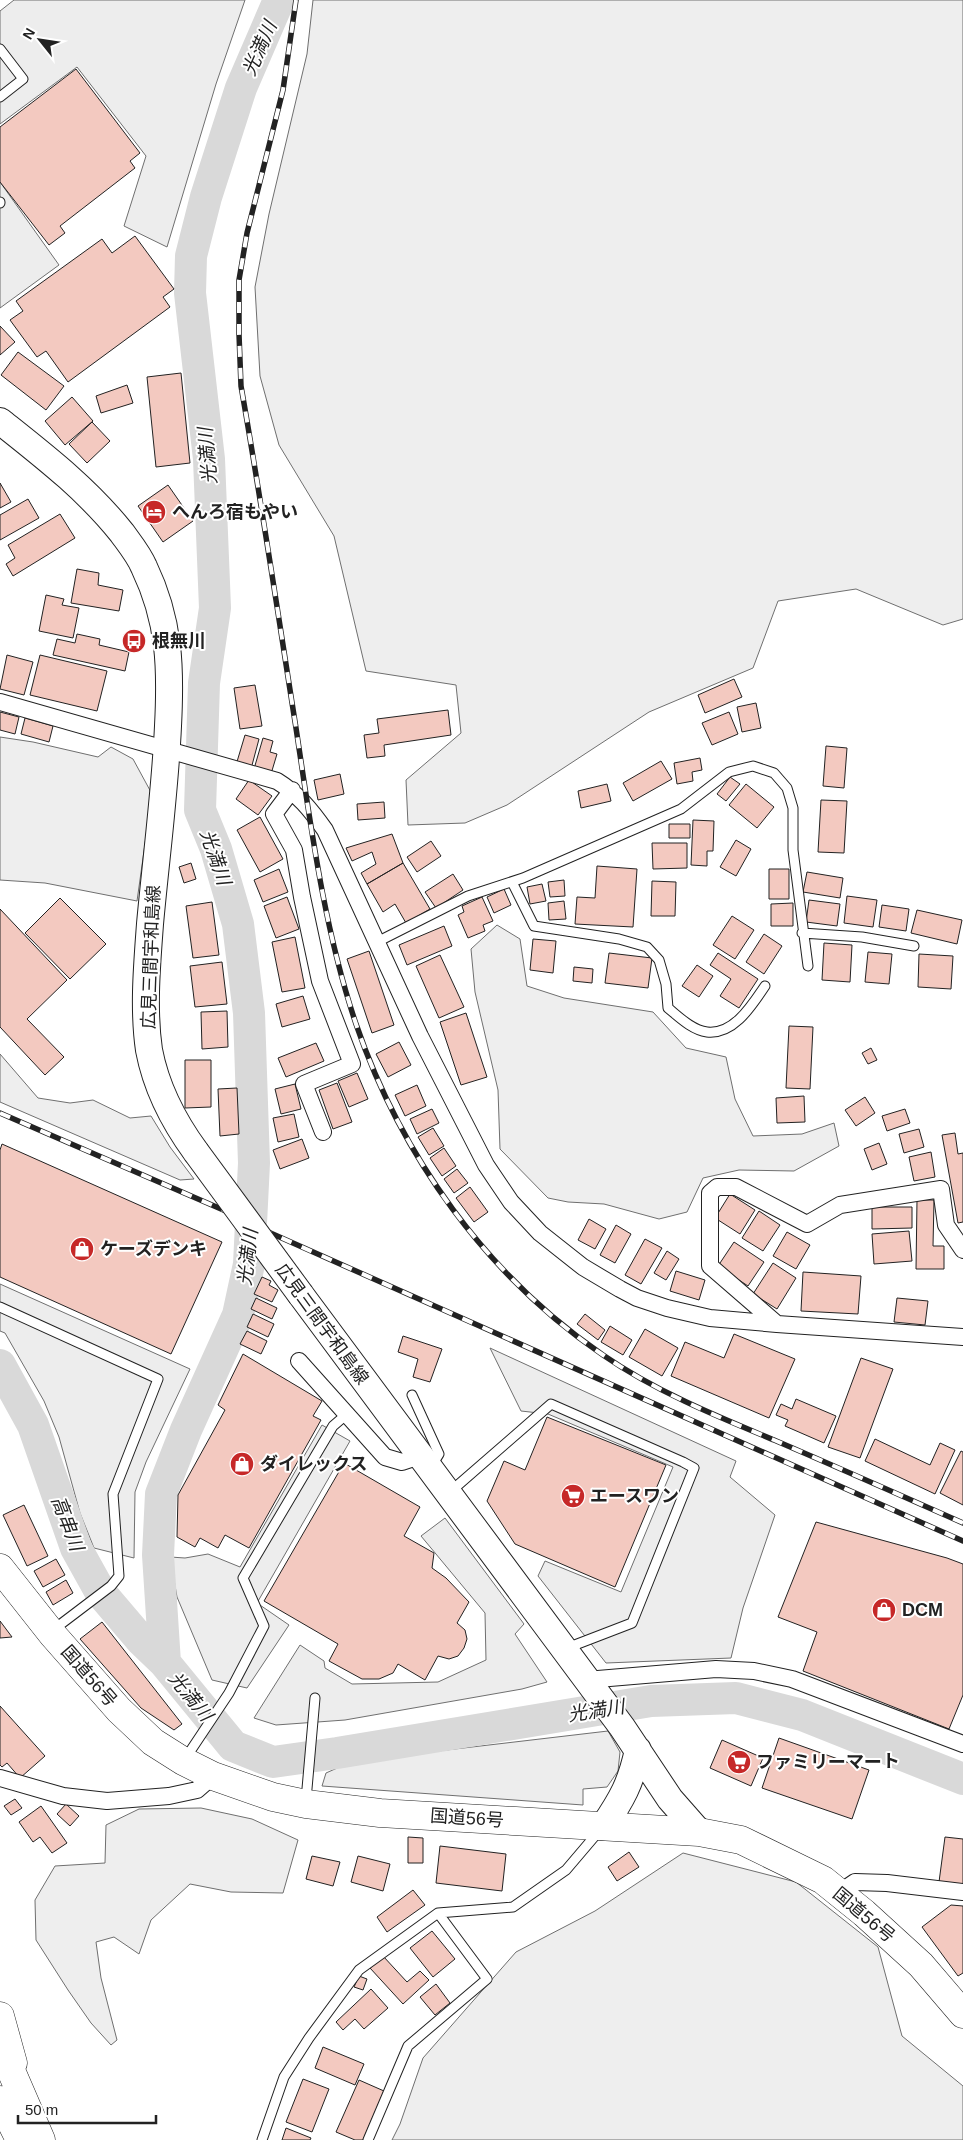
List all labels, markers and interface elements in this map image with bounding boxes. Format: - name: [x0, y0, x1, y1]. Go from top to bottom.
- north arrow: [15, 15, 65, 65]
- water label: 光満川: [238, 16, 281, 79]
- text: N: [19, 25, 38, 42]
- water label: 光満川: [194, 425, 220, 485]
- hotel icon: へんろ宿もやい: [141, 499, 167, 525]
- place label: へんろ宿もやい: [172, 502, 298, 522]
- bus stop icon: 根無川: [121, 628, 147, 654]
- place label: 根無川: [152, 631, 206, 651]
- water label: 光満川: [196, 827, 235, 889]
- street label: 広見三間宇和島線: [138, 885, 164, 1029]
- water label: 光満川: [234, 1226, 262, 1287]
- shop icon: ケーズデンキ: [69, 1236, 95, 1262]
- place label: ケーズデンキ: [100, 1239, 207, 1259]
- street label: 広見三間宇和島線: [272, 1260, 372, 1388]
- shop icon: ダイレックス: [229, 1451, 255, 1477]
- place label: ダイレックス: [260, 1454, 367, 1474]
- supermarket icon: エースワン: [560, 1483, 586, 1509]
- place label: エースワン: [590, 1486, 679, 1506]
- water label: 高串川: [48, 1493, 88, 1555]
- shop icon: DCM: [871, 1597, 897, 1623]
- place label: DCM: [902, 1600, 943, 1620]
- street label: 国道56号: [57, 1642, 121, 1710]
- water label: 光満川: [165, 1668, 218, 1727]
- water label: 光満川: [566, 1695, 628, 1725]
- supermarket icon: ファミリーマート: [726, 1749, 752, 1775]
- place label: ファミリーマート: [756, 1752, 900, 1772]
- street label: 国道56号: [429, 1805, 505, 1831]
- street label: 国道56号: [829, 1884, 899, 1946]
- scale bar: [18, 2092, 155, 2124]
- text: 50 m: [25, 2101, 58, 2118]

